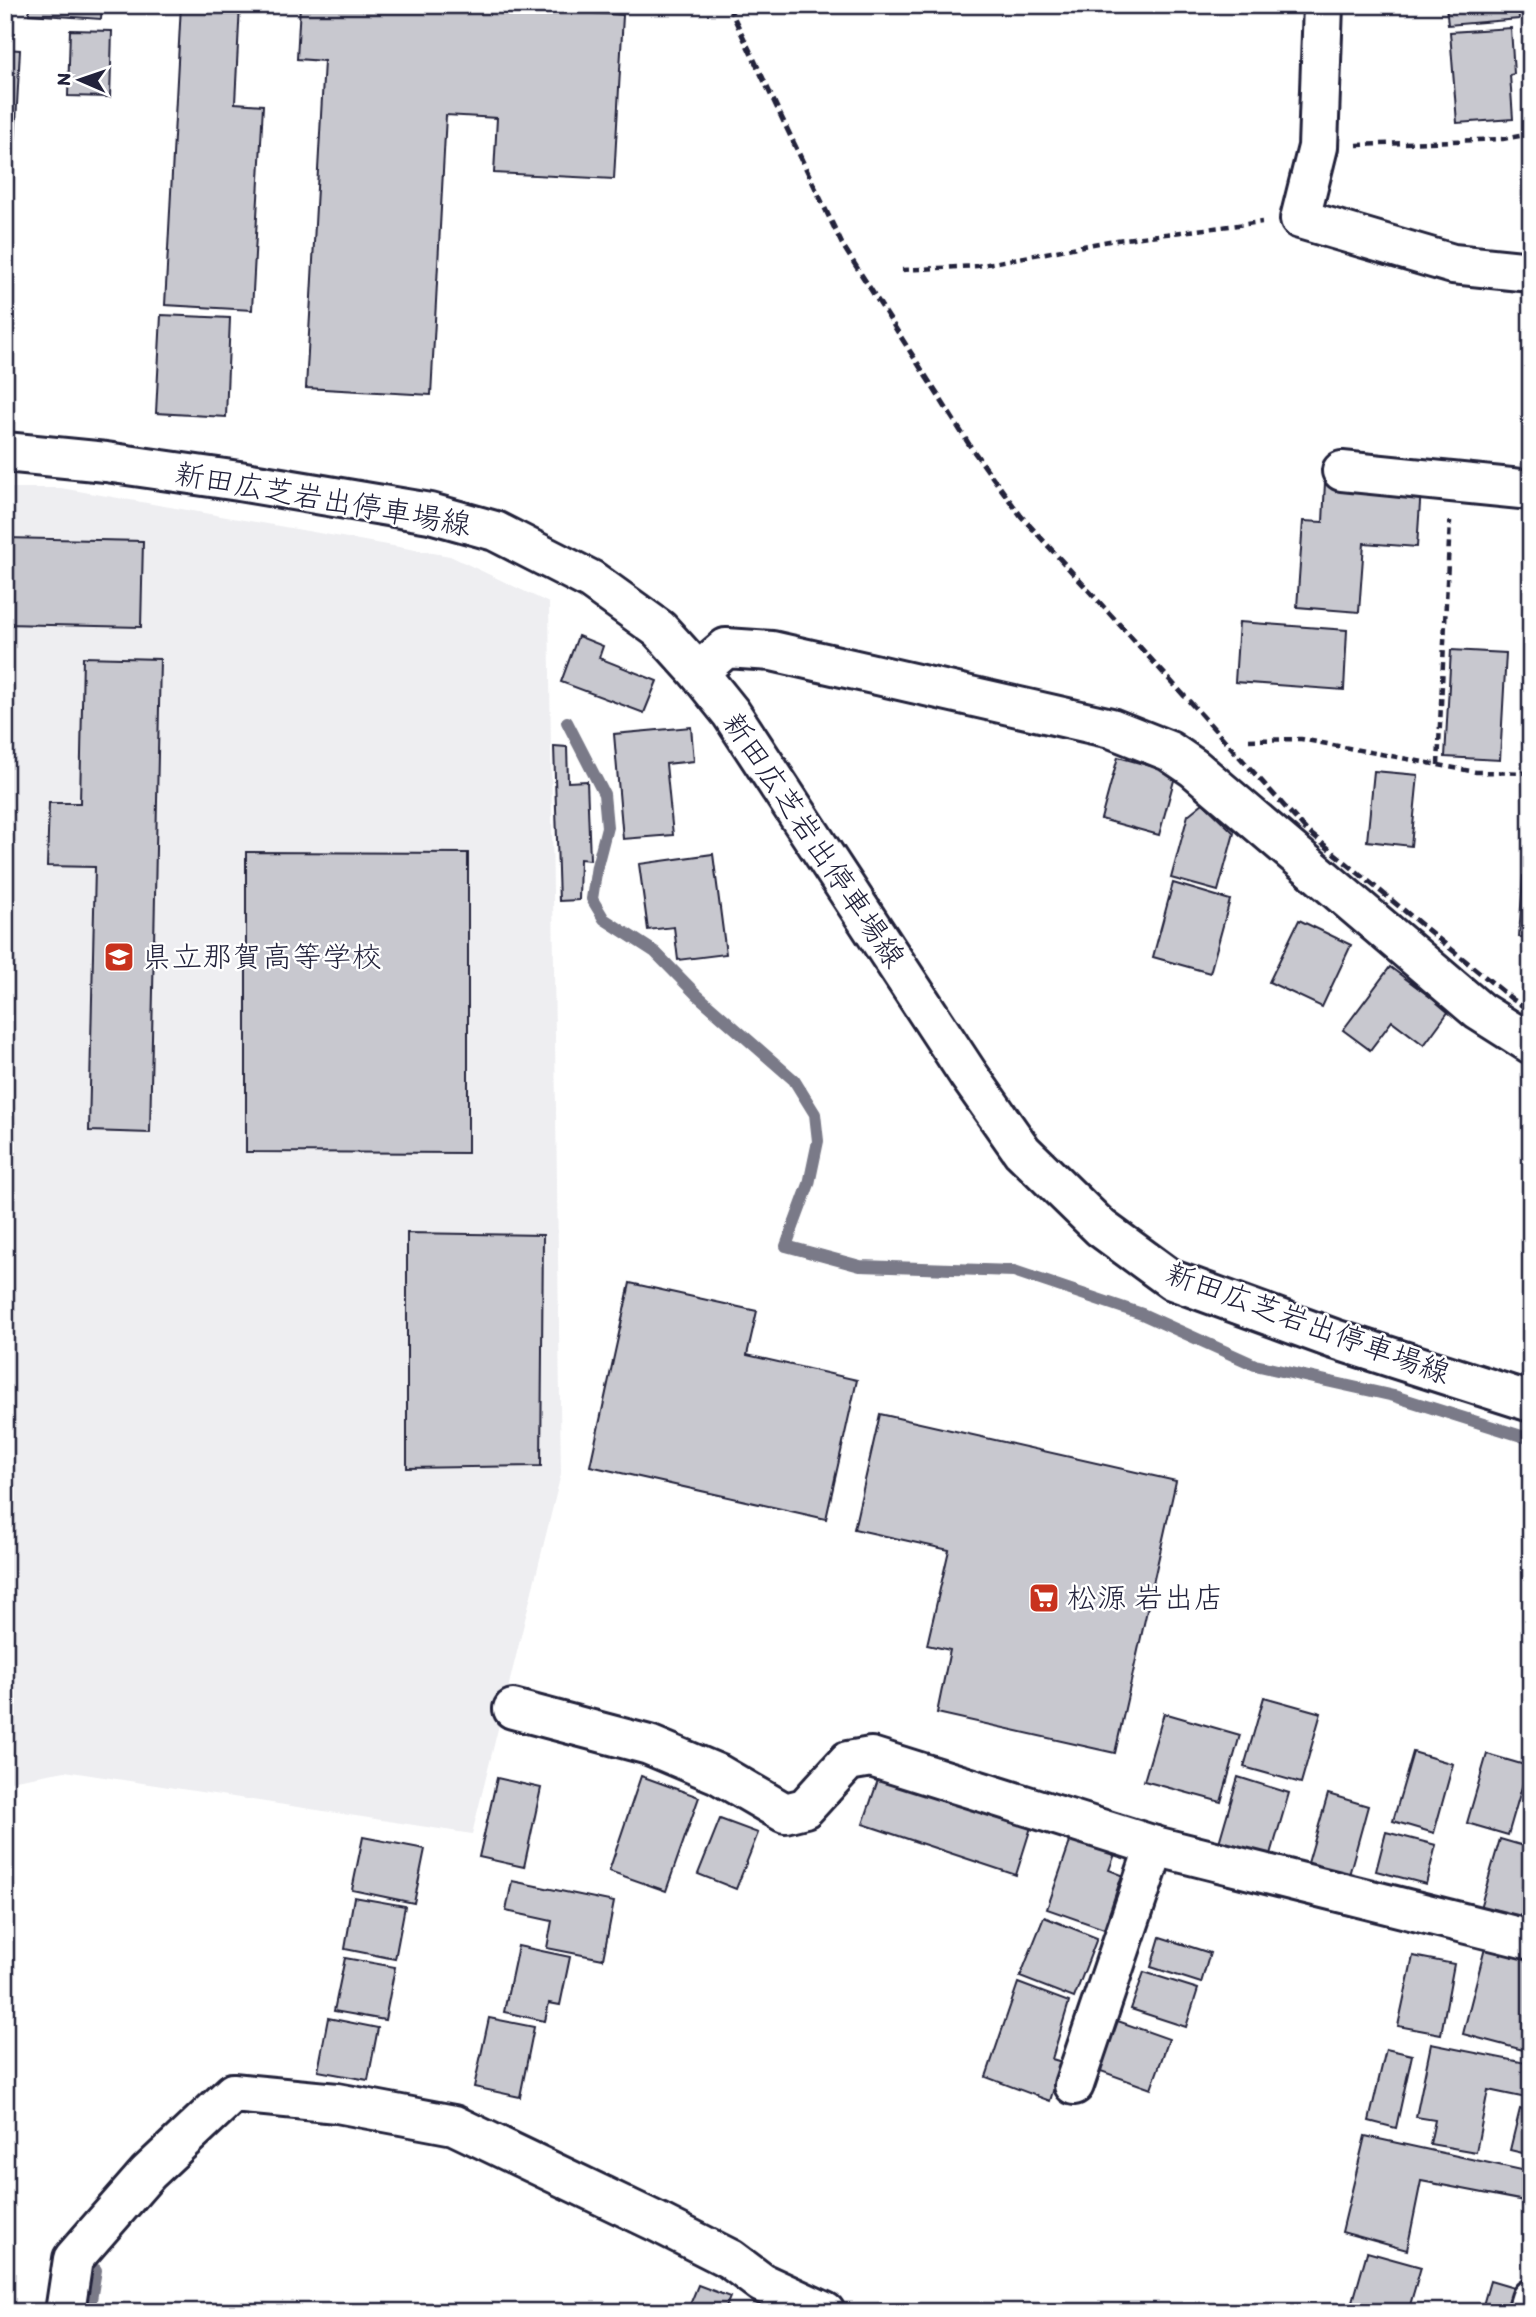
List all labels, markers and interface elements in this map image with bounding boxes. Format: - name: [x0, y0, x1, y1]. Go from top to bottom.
- north arrow: [46, 46, 116, 116]
- text: N: [52, 73, 75, 86]
- street label: 新田広芝岩出停車場線: [172, 454, 474, 543]
- street label: 新田広芝岩出停車場線: [715, 705, 914, 974]
- place label: 県立那賀高等学校: [142, 938, 382, 975]
- school or university icon: 県立那賀高等学校: [102, 940, 136, 974]
- street label: 新田広芝岩出停車場線: [1161, 1254, 1455, 1391]
- place label: 松源 岩出店: [1067, 1579, 1224, 1616]
- supermarket icon: 松源 岩出店: [1027, 1581, 1061, 1615]

